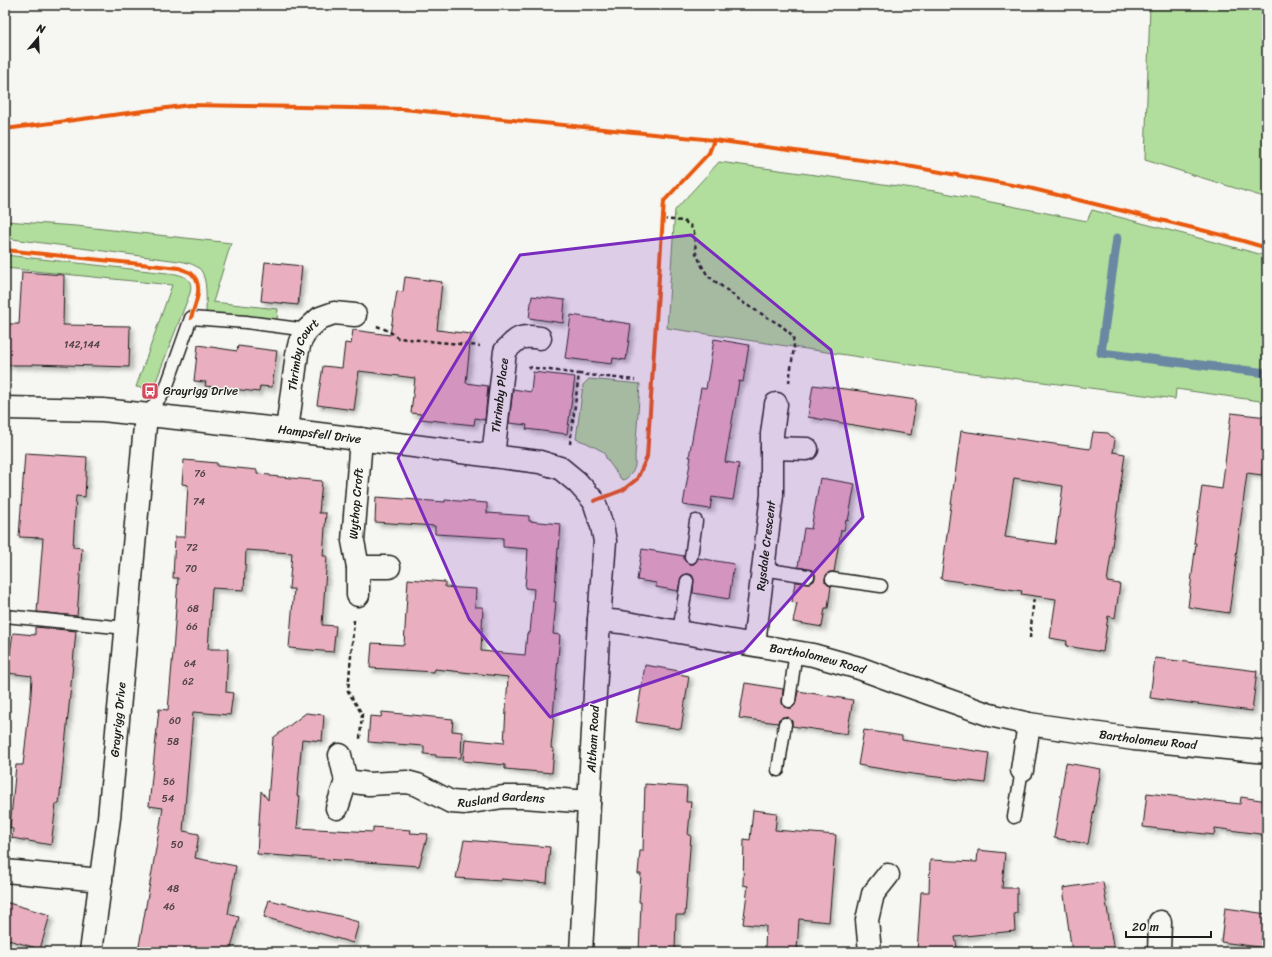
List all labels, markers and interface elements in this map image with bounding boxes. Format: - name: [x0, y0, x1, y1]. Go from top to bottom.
- north arrow: [18, 18, 58, 58]
- text: N: [33, 18, 48, 39]
- street label: Thrimby Court: [281, 313, 324, 392]
- house number: 142,144: [64, 336, 100, 354]
- street label: Thrimby Place: [485, 357, 515, 434]
- place label: Grayrigg Drive: [163, 380, 238, 402]
- bus stop icon: Grayrigg Drive: [140, 381, 160, 401]
- street label: Hampsfell Drive: [277, 418, 363, 450]
- house number: 76: [194, 465, 206, 483]
- street label: Wythop Croft: [342, 466, 370, 540]
- house number: 74: [193, 493, 205, 511]
- street label: Rysdale Crescent: [750, 498, 782, 592]
- house number: 72: [186, 539, 198, 557]
- house number: 70: [185, 560, 197, 578]
- house number: 68: [187, 600, 199, 618]
- house number: 66: [186, 618, 198, 636]
- street label: Bartholomew Road: [768, 637, 870, 681]
- house number: 64: [184, 655, 196, 673]
- house number: 62: [182, 673, 194, 691]
- street label: Grayrigg Drive: [104, 681, 132, 758]
- street label: Altham Road: [580, 704, 606, 774]
- house number: 60: [169, 712, 181, 730]
- street label: Bartholomew Road: [1098, 723, 1200, 756]
- house number: 58: [167, 733, 179, 751]
- house number: 56: [163, 773, 175, 791]
- street label: Rusland Gardens: [457, 786, 546, 814]
- house number: 54: [162, 790, 174, 808]
- house number: 50: [171, 836, 183, 854]
- house number: 48: [167, 880, 179, 898]
- house number: 46: [163, 898, 175, 916]
- scale bar: [1126, 913, 1211, 939]
- text: 20 m: [1132, 916, 1159, 938]

